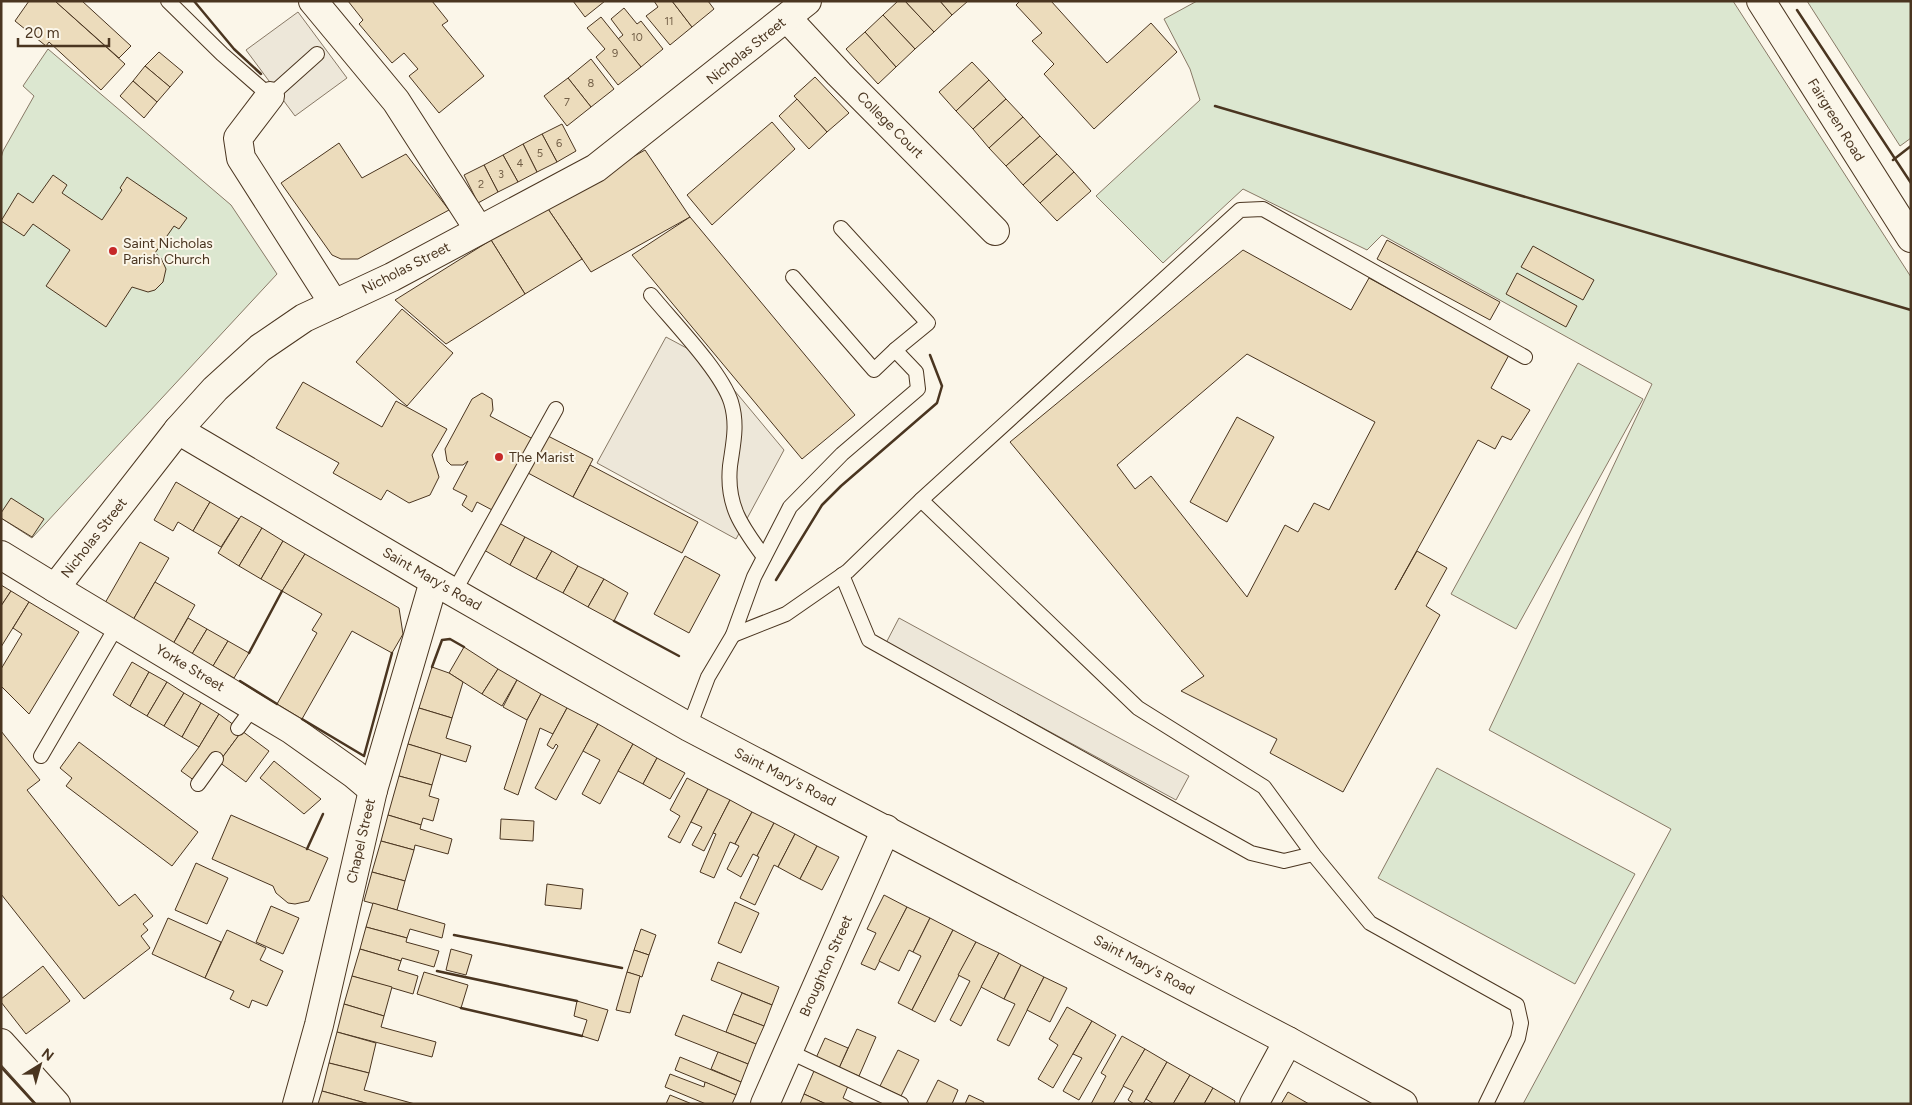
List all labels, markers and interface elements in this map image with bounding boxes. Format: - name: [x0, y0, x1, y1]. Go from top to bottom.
- street label: Nicholas Street: [703, 14, 789, 88]
- scale bar: [18, 15, 109, 47]
- house number: 11: [664, 15, 674, 28]
- text: 20 m: [25, 24, 59, 42]
- house number: 10: [631, 31, 643, 44]
- house number: 9: [612, 47, 618, 60]
- street label: Fairgreen Road: [1804, 75, 1868, 165]
- house number: 8: [588, 77, 595, 90]
- street label: College Court: [853, 88, 927, 162]
- house number: 7: [564, 96, 570, 109]
- house number: 6: [556, 137, 562, 150]
- house number: 5: [537, 147, 543, 160]
- house number: 4: [517, 157, 524, 170]
- house number: 3: [498, 168, 504, 181]
- house number: 2: [478, 178, 484, 191]
- place label: Saint Nicholas Parish Church: [123, 235, 213, 268]
- street label: Nicholas Street: [359, 238, 453, 298]
- marker: Saint Nicholas Parish Church: [107, 245, 119, 257]
- place label: The Marist: [509, 449, 574, 466]
- marker: The Marist: [493, 451, 505, 463]
- street label: Nicholas Street: [57, 495, 131, 581]
- street label: Saint Mary's Road: [379, 544, 485, 614]
- street label: Yorke Street: [152, 641, 228, 695]
- street label: Saint Mary's Road: [731, 744, 839, 810]
- street label: Chapel Street: [343, 797, 379, 885]
- street label: Broughton Street: [796, 913, 856, 1019]
- street label: Saint Mary's Road: [1091, 931, 1197, 999]
- north arrow: [15, 1040, 65, 1090]
- text: N: [38, 1045, 57, 1065]

